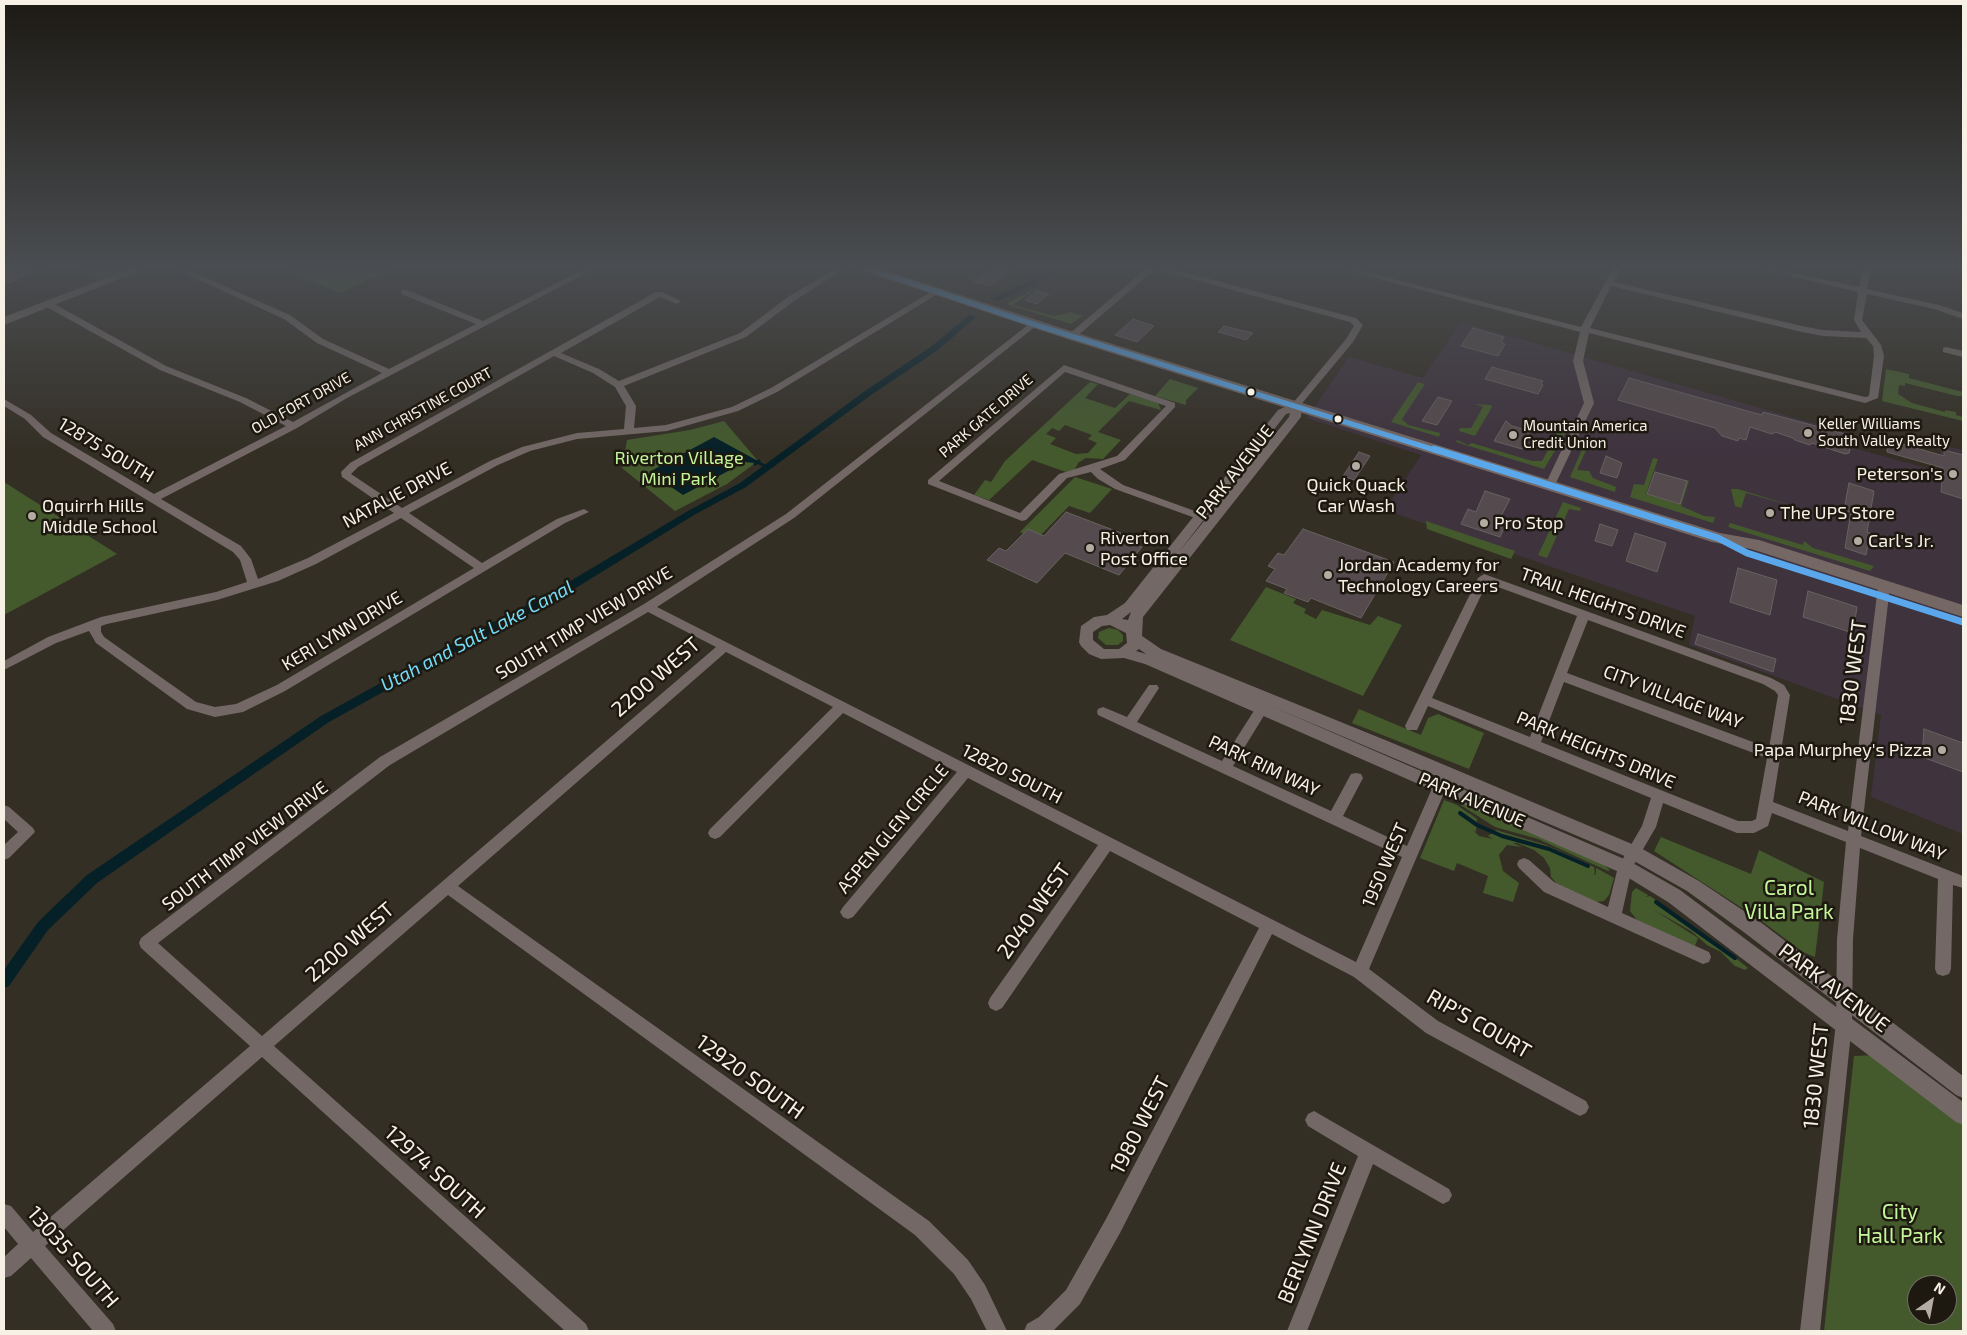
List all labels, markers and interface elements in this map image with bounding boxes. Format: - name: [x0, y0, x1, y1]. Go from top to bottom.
- street label: ANN CHRISTINE COURT: [351, 364, 495, 454]
- street label: OLD FORT DRIVE: [248, 368, 354, 438]
- street label: PARK GATE DRIVE: [936, 370, 1036, 462]
- unlabelled marker: [1246, 387, 1256, 397]
- street label: 12875 SOUTH: [54, 413, 158, 487]
- unlabelled marker: [1333, 414, 1343, 424]
- place label: Keller Williams South Valley Realty: [1818, 415, 1950, 450]
- place label: Mountain America Credit Union: [1523, 417, 1647, 452]
- street label: PARK AVENUE: [1192, 421, 1278, 523]
- marker: Keller Williams South Valley Realty: [1802, 427, 1814, 439]
- marker: Mountain America Credit Union: [1507, 429, 1519, 441]
- park label: Riverton Village Mini Park: [614, 447, 744, 489]
- street label: NATALIE DRIVE: [339, 457, 455, 533]
- marker: Quick Quack Car Wash: [1350, 460, 1362, 472]
- place label: Peterson's: [1857, 463, 1943, 485]
- marker: Peterson's: [1947, 468, 1959, 480]
- place label: Quick Quack Car Wash: [1307, 474, 1405, 516]
- place label: Oquirrh Hills Middle School: [42, 495, 157, 538]
- place label: The UPS Store: [1780, 502, 1895, 524]
- marker: The UPS Store: [1764, 507, 1776, 519]
- marker: Oquirrh Hills Middle School: [26, 510, 38, 522]
- place label: Pro Stop: [1494, 512, 1563, 534]
- marker: Pro Stop: [1478, 517, 1490, 529]
- place label: Riverton Post Office: [1100, 527, 1188, 570]
- place label: Carl's Jr.: [1868, 530, 1934, 552]
- marker: Carl's Jr.: [1852, 535, 1864, 547]
- marker: Riverton Post Office: [1084, 542, 1096, 554]
- place label: Jordan Academy for Technology Careers: [1338, 554, 1499, 596]
- street label: SOUTH TIMP VIEW DRIVE: [492, 562, 676, 684]
- street label: TRAIL HEIGHTS DRIVE: [1517, 563, 1689, 643]
- marker: Jordan Academy for Technology Careers: [1322, 569, 1334, 581]
- water label: Utah and Salt Lake Canal: [377, 575, 577, 697]
- street label: KERI LYNN DRIVE: [278, 587, 406, 675]
- street label: 1830 WEST: [1834, 618, 1872, 726]
- street label: 2200 WEST: [607, 632, 705, 722]
- street label: CITY VILLAGE WAY: [1600, 660, 1746, 734]
- street label: PARK HEIGHTS DRIVE: [1513, 707, 1679, 793]
- street label: PARK RIM WAY: [1205, 731, 1323, 801]
- street label: 12820 SOUTH: [958, 739, 1066, 809]
- place label: Papa Murphey's Pizza: [1754, 739, 1932, 761]
- marker: Papa Murphey's Pizza: [1936, 744, 1948, 756]
- street label: ASPEN GLEN CIRCLE: [833, 760, 953, 898]
- street label: PARK AVENUE: [1416, 768, 1528, 832]
- street label: SOUTH TIMP VIEW DRIVE: [158, 777, 332, 915]
- street label: PARK WILLOW WAY: [1795, 787, 1949, 865]
- street label: 1950 WEST: [1358, 820, 1412, 910]
- street label: 2040 WEST: [992, 859, 1076, 963]
- park label: Carol Villa Park: [1744, 875, 1834, 925]
- street label: 2200 WEST: [301, 897, 399, 987]
- street label: PARK AVENUE: [1774, 938, 1894, 1038]
- street label: RIP'S COURT: [1422, 984, 1536, 1064]
- street label: 1830 WEST: [1798, 1022, 1834, 1130]
- street label: 12920 SOUTH: [691, 1029, 809, 1125]
- street label: 1980 WEST: [1105, 1072, 1175, 1178]
- street label: 12974 SOUTH: [380, 1120, 490, 1224]
- street label: BERLYNN DRIVE: [1272, 1159, 1352, 1307]
- park label: City Hall Park: [1857, 1199, 1943, 1249]
- street label: 13035 SOUTH: [22, 1201, 124, 1313]
- north arrow: [1907, 1275, 1957, 1325]
- text: N: [1931, 1278, 1949, 1298]

